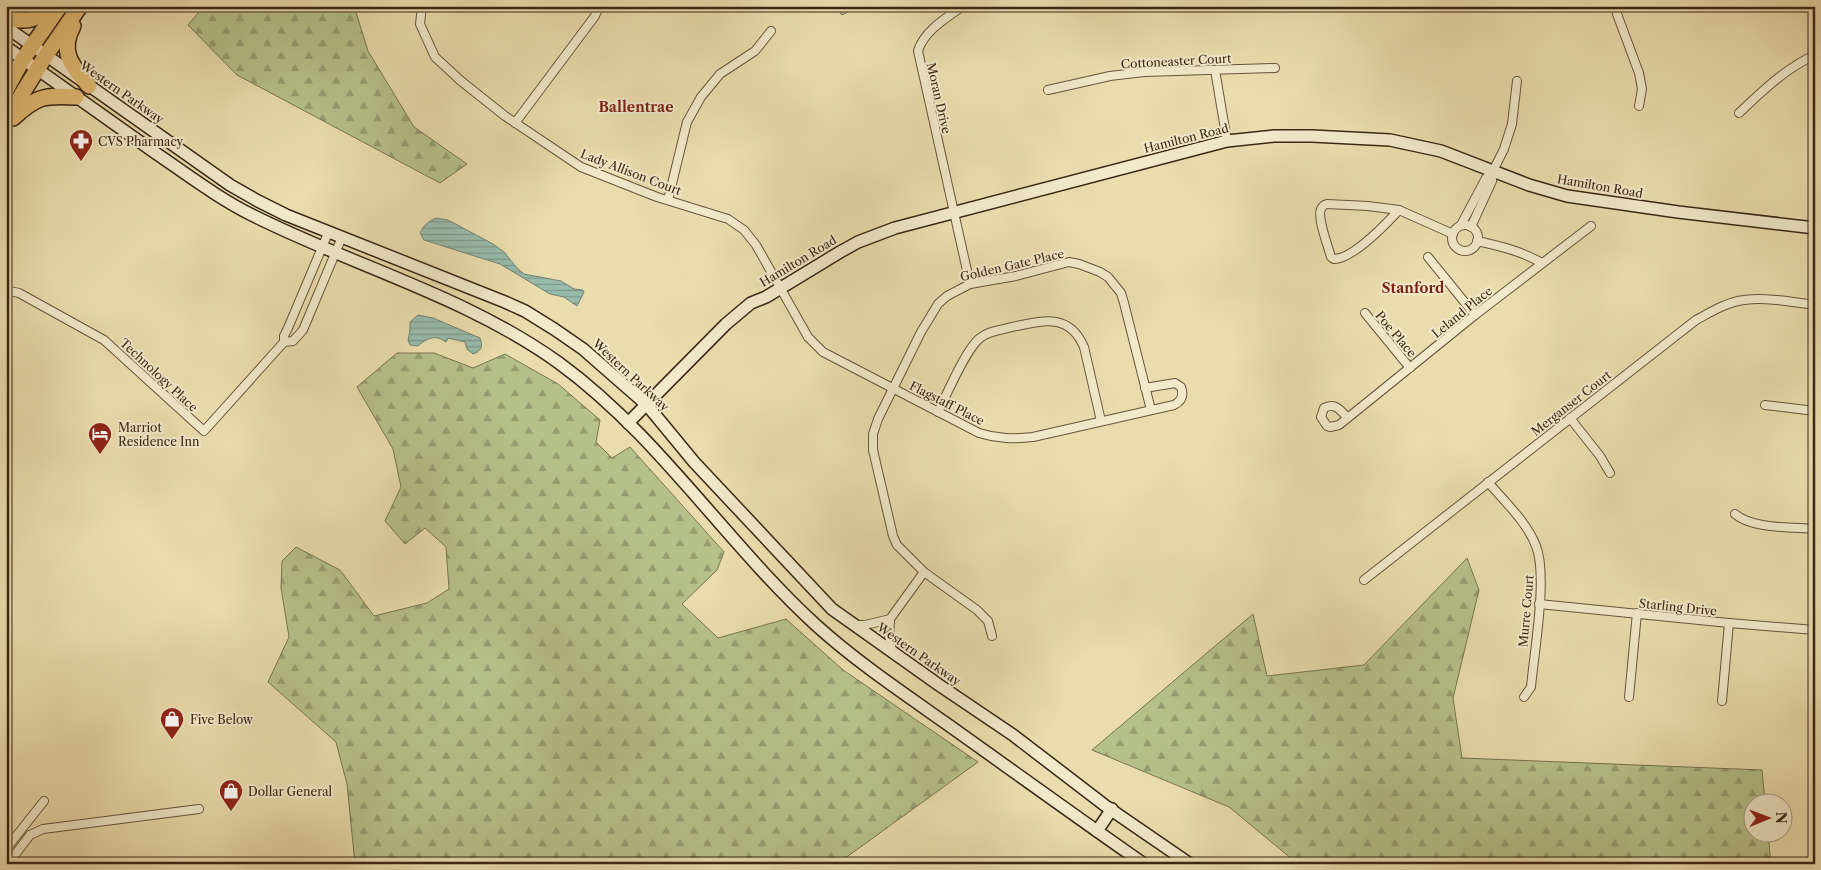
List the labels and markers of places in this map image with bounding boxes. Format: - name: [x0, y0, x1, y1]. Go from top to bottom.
- pharmacy icon: CVS Pharmacy: [68, 128, 94, 162]
- place label: CVS Pharmacy: [98, 134, 184, 149]
- place label: Marriot Residence Inn: [118, 420, 200, 449]
- hotel icon: Marriot Residence Inn: [87, 421, 113, 455]
- shop icon: Five Below: [159, 706, 185, 740]
- place label: Five Below: [190, 712, 254, 727]
- shop icon: Dollar General: [218, 778, 244, 812]
- place label: Dollar General: [248, 784, 333, 799]

